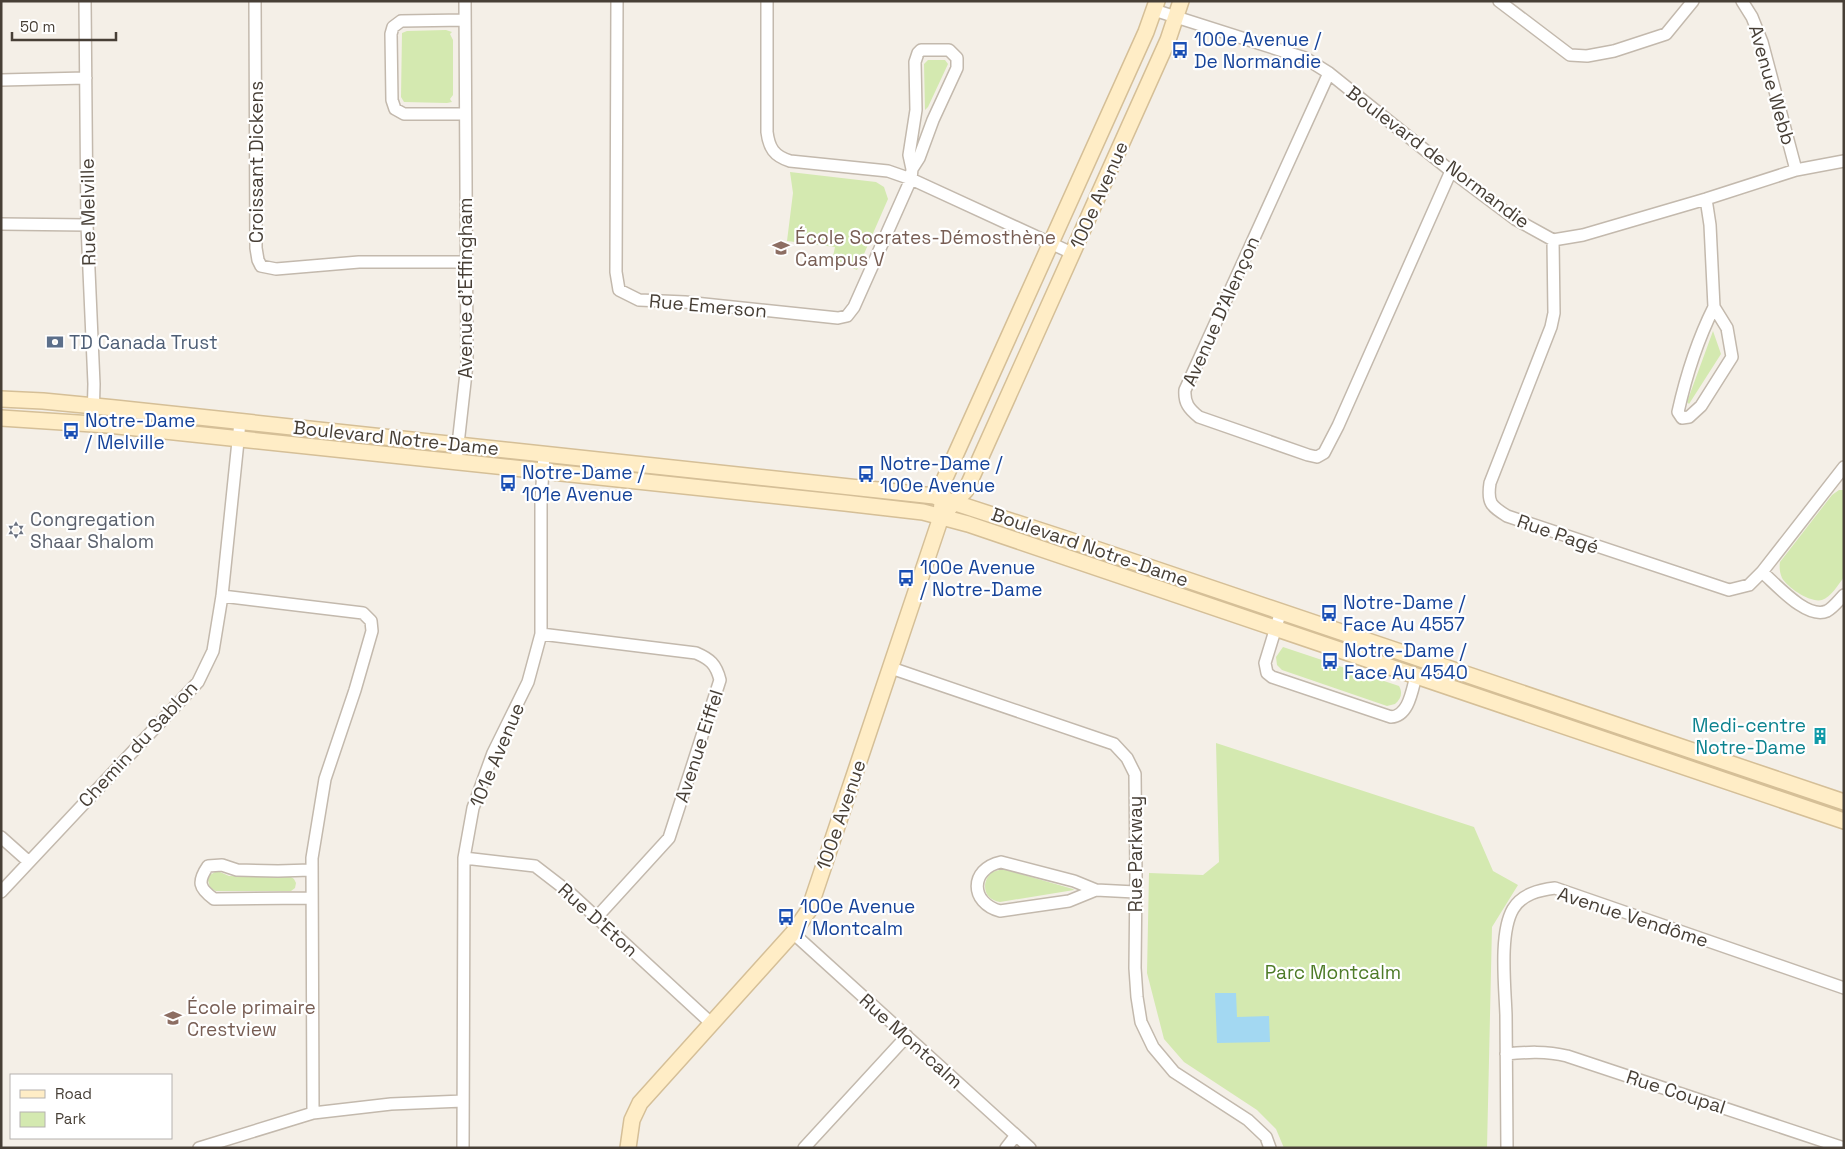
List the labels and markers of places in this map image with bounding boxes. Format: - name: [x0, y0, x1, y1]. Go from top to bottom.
- place label: 100e Avenue / De Normandie: [1194, 27, 1322, 74]
- bus stop icon: 100e Avenue / De Normandie: [1170, 40, 1190, 60]
- place label: École Socrates-Démosthène Campus V: [795, 225, 1056, 272]
- school or university icon: École Socrates-Démosthène Campus V: [771, 238, 791, 258]
- place label: TD Canada Trust: [69, 330, 218, 355]
- bank icon: TD Canada Trust: [45, 332, 65, 352]
- place label: Notre-Dame / Melville: [85, 408, 196, 455]
- bus stop icon: Notre-Dame / Melville: [61, 421, 81, 441]
- place label: Notre-Dame / 100e Avenue: [880, 451, 1003, 498]
- place label: Notre-Dame / 101e Avenue: [522, 460, 645, 507]
- bus stop icon: Notre-Dame / 100e Avenue: [856, 464, 876, 484]
- bus stop icon: Notre-Dame / 101e Avenue: [498, 473, 518, 493]
- place label: Congregation Shaar Shalom: [30, 507, 155, 554]
- synagogue icon: Congregation Shaar Shalom: [6, 520, 26, 540]
- place label: 100e Avenue / Notre-Dame: [920, 555, 1042, 602]
- bus stop icon: 100e Avenue / Notre-Dame: [896, 568, 916, 588]
- place label: Notre-Dame / Face Au 4557: [1343, 590, 1466, 637]
- bus stop icon: Notre-Dame / Face Au 4557: [1319, 603, 1339, 623]
- place label: Notre-Dame / Face Au 4540: [1344, 638, 1468, 685]
- bus stop icon: Notre-Dame / Face Au 4540: [1320, 651, 1340, 671]
- place label: Medi-centre Notre-Dame: [1692, 713, 1806, 760]
- building icon: Medi-centre Notre-Dame: [1810, 726, 1830, 746]
- place label: 100e Avenue / Montcalm: [800, 894, 915, 941]
- bus stop icon: 100e Avenue / Montcalm: [776, 907, 796, 927]
- place label: École primaire Crestview: [187, 995, 316, 1042]
- school or university icon: École primaire Crestview: [163, 1008, 183, 1028]

